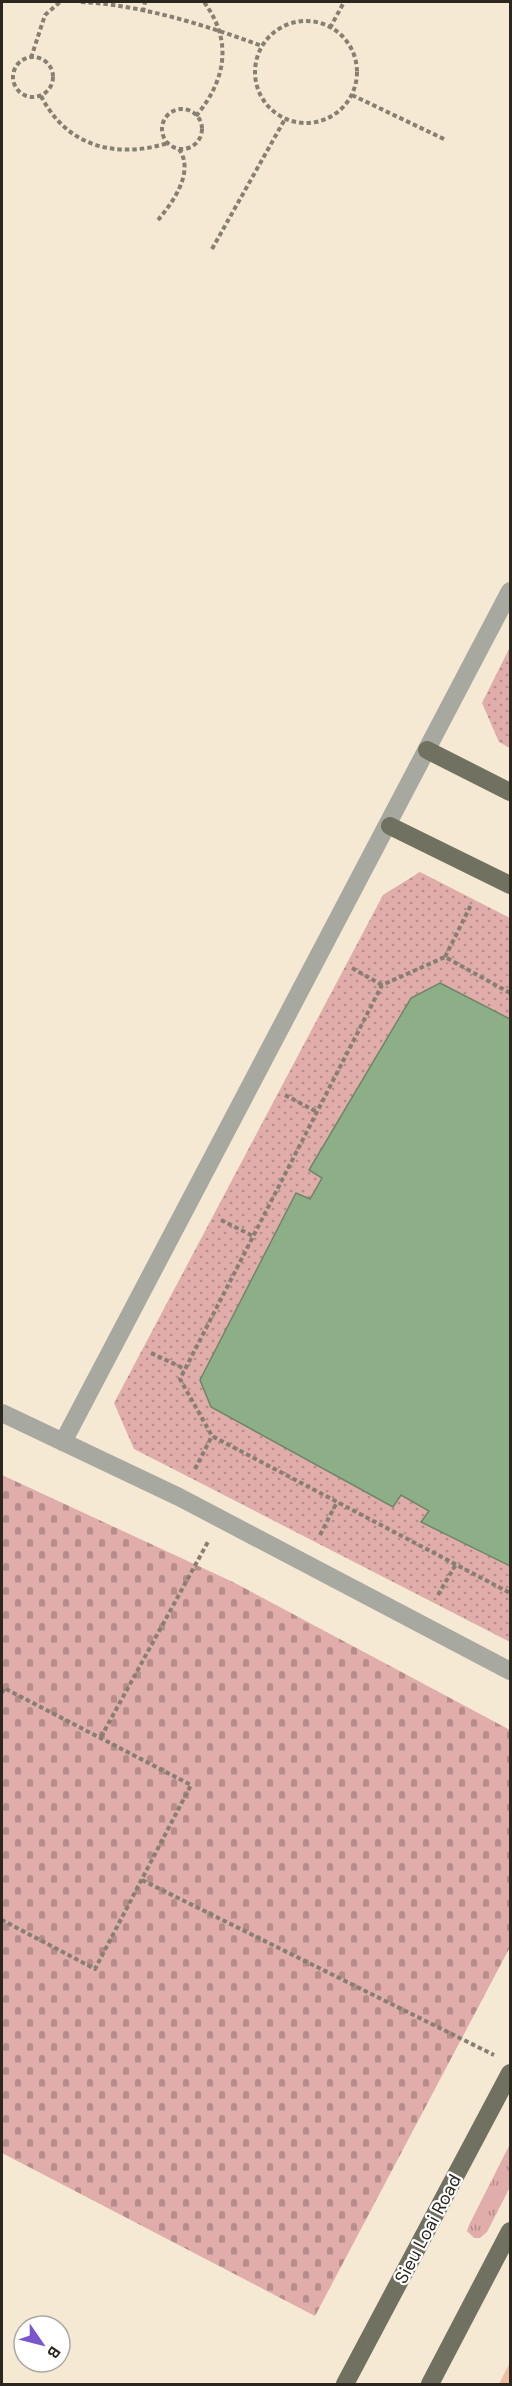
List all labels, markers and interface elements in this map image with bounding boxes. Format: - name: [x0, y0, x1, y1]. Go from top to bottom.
- street label: Sieu Loai Road: [389, 2170, 467, 2288]
- north arrow: [12, 2314, 72, 2374]
- text: B: [42, 2342, 65, 2363]

